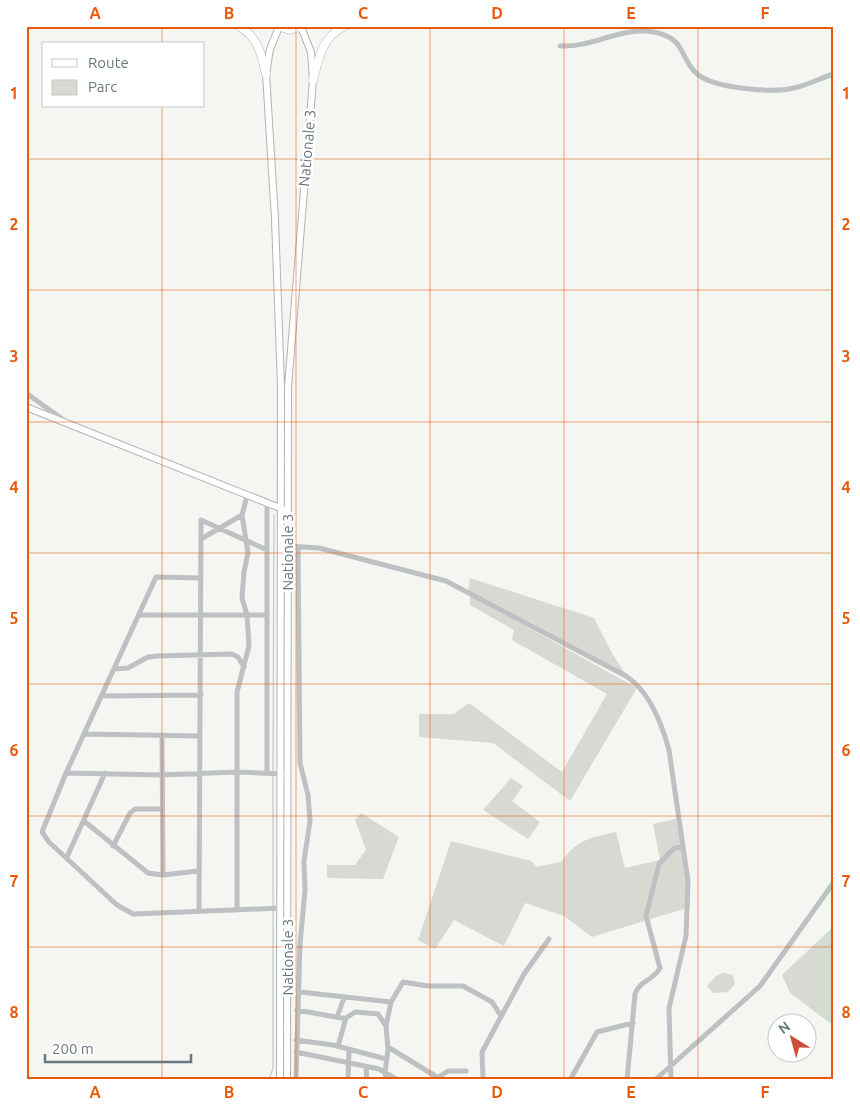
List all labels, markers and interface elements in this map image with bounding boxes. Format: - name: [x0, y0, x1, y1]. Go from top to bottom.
- text: A: [89, 4, 101, 22]
- text: B: [224, 4, 234, 22]
- text: C: [358, 4, 368, 22]
- text: D: [491, 4, 503, 22]
- text: E: [626, 4, 636, 22]
- text: F: [761, 4, 770, 22]
- legend: [42, 42, 205, 108]
- text: Route: [88, 54, 129, 71]
- text: Parc: [88, 78, 117, 95]
- text: 1: [9, 84, 19, 102]
- text: 1: [841, 84, 851, 102]
- street label: Nationale 3: [295, 109, 319, 187]
- text: 2: [9, 215, 19, 233]
- text: 2: [841, 215, 851, 233]
- text: 3: [9, 347, 19, 365]
- text: 3: [841, 347, 851, 365]
- text: 4: [9, 478, 19, 496]
- text: 4: [841, 478, 851, 496]
- street label: Nationale 3: [279, 513, 296, 591]
- text: 5: [9, 609, 19, 627]
- text: 5: [841, 609, 851, 627]
- text: 6: [9, 741, 19, 759]
- text: 6: [841, 741, 851, 759]
- text: 7: [9, 872, 19, 890]
- text: 7: [841, 872, 851, 890]
- street label: Nationale 3: [279, 918, 296, 996]
- text: 8: [9, 1003, 19, 1021]
- text: 8: [841, 1003, 851, 1021]
- north arrow: [768, 1014, 818, 1064]
- text: N: [775, 1018, 793, 1037]
- scale bar: [45, 1031, 191, 1063]
- text: 200 m: [52, 1040, 94, 1057]
- text: A: [89, 1083, 101, 1101]
- text: B: [224, 1083, 234, 1101]
- text: C: [358, 1083, 368, 1101]
- text: D: [491, 1083, 503, 1101]
- text: E: [626, 1083, 636, 1101]
- text: F: [761, 1083, 770, 1101]

